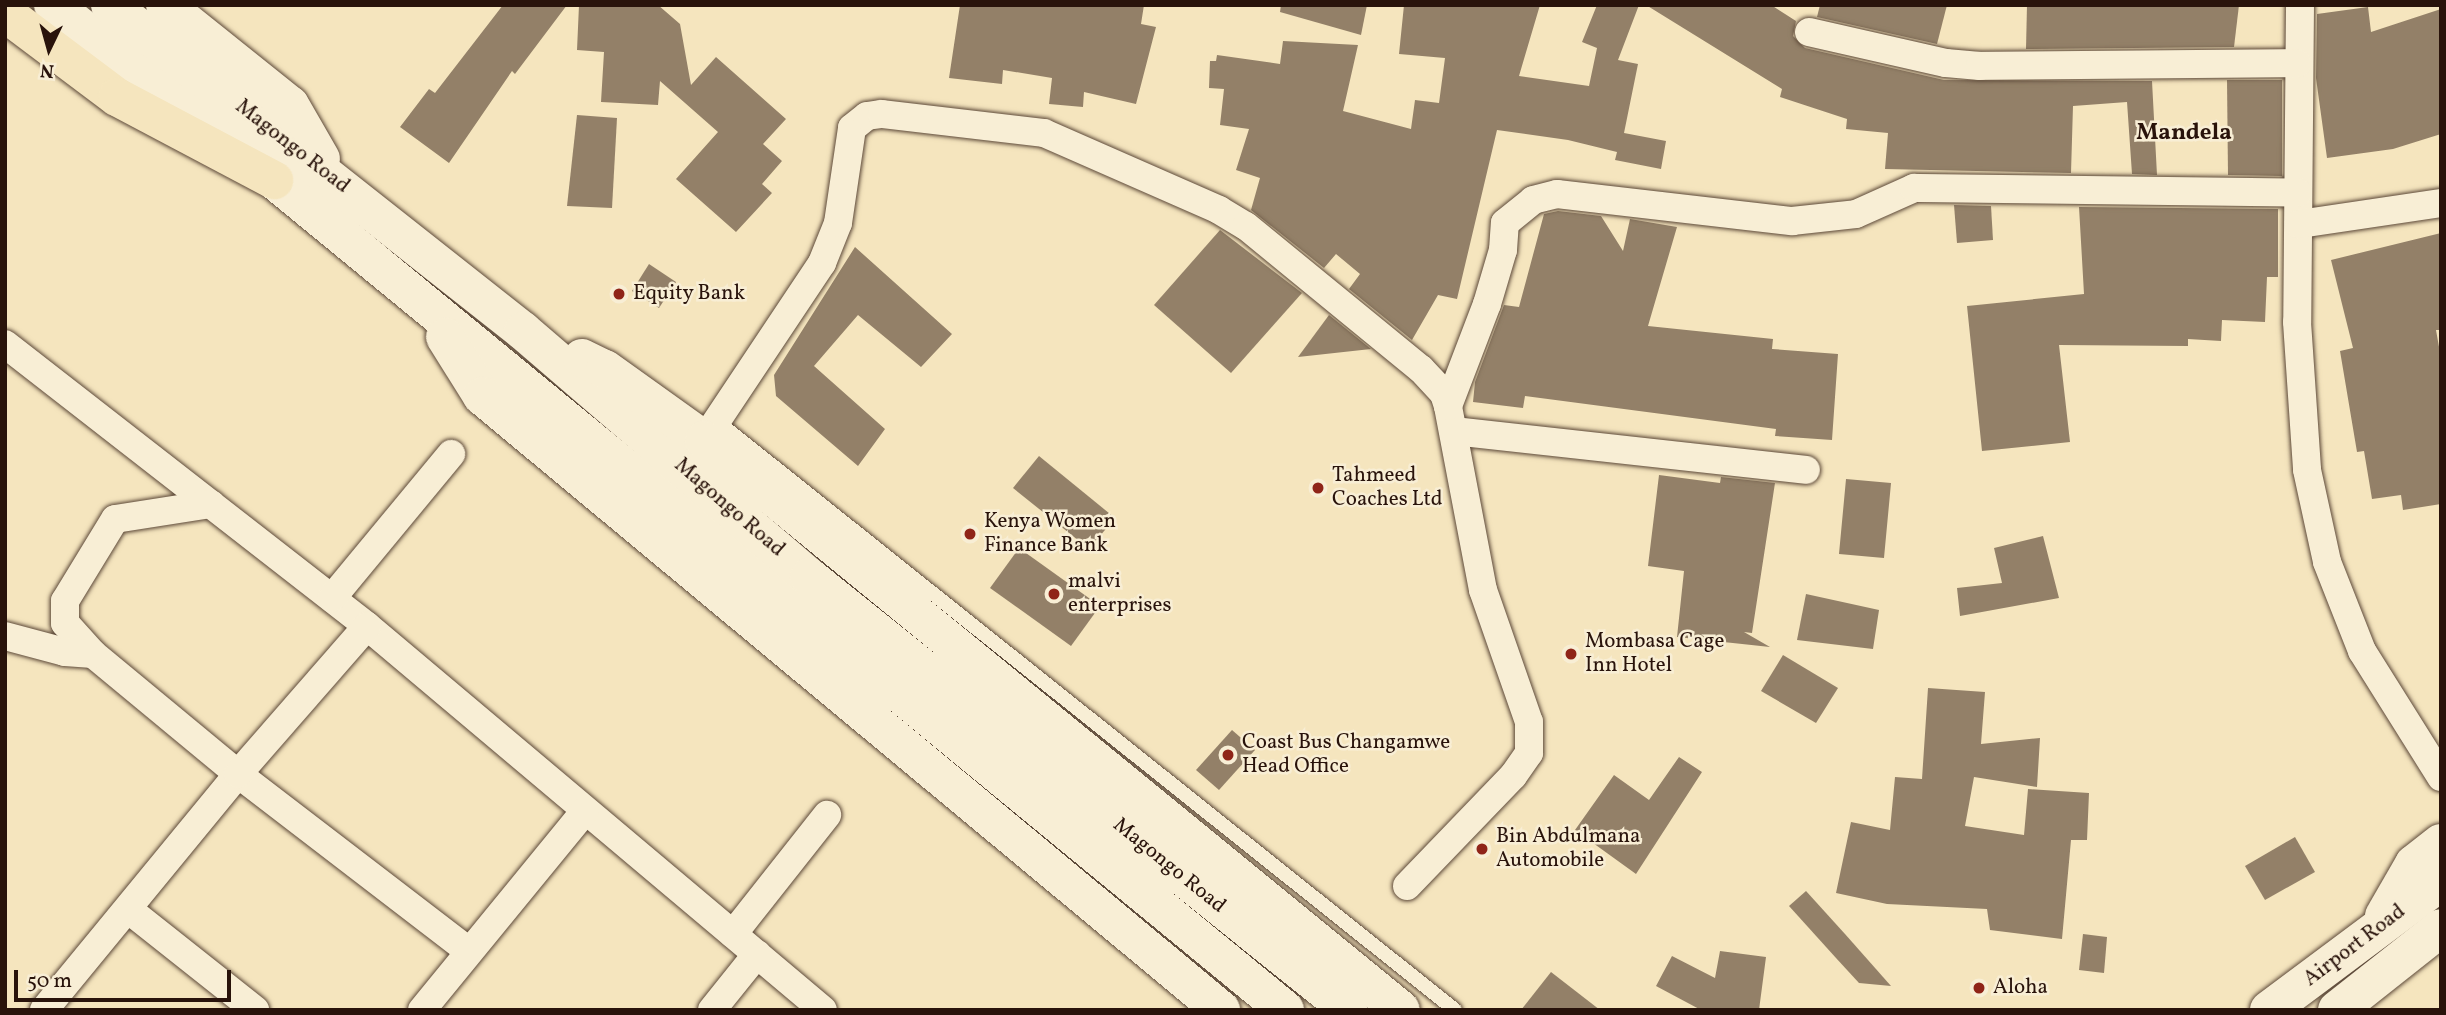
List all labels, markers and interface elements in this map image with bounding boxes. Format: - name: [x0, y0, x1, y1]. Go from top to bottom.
- north arrow: [14, 14, 84, 84]
- text: N: [39, 56, 55, 83]
- street label: Magongo Road: [230, 95, 354, 199]
- district label: Mandela: [2136, 119, 2232, 147]
- place label: Equity Bank: [633, 281, 746, 307]
- marker: Equity Bank: [611, 286, 627, 302]
- street label: Magongo Road: [669, 453, 789, 563]
- place label: Tahmeed Coaches Ltd: [1332, 463, 1443, 513]
- marker: Tahmeed Coaches Ltd: [1310, 480, 1326, 496]
- place label: Kenya Women Finance Bank: [984, 509, 1117, 559]
- marker: Kenya Women Finance Bank: [962, 526, 978, 542]
- place label: malvi enterprises: [1068, 569, 1171, 619]
- marker: malvi enterprises: [1046, 586, 1062, 602]
- place label: Mombasa Cage Inn Hotel: [1585, 629, 1724, 679]
- marker: Mombasa Cage Inn Hotel: [1563, 646, 1579, 662]
- place label: Coast Bus Changamwe Head Office: [1242, 730, 1450, 780]
- marker: Coast Bus Changamwe Head Office: [1220, 747, 1236, 763]
- street label: Magongo Road: [1107, 813, 1231, 919]
- place label: Bin Abdulmana Automobile: [1496, 824, 1640, 874]
- marker: Bin Abdulmana Automobile: [1474, 841, 1490, 857]
- street label: Airport Road: [2299, 900, 2411, 992]
- scale bar: [18, 956, 234, 1000]
- text: 50 m: [27, 967, 72, 996]
- place label: Aloha: [1993, 975, 2048, 1001]
- marker: Aloha: [1971, 980, 1987, 996]

